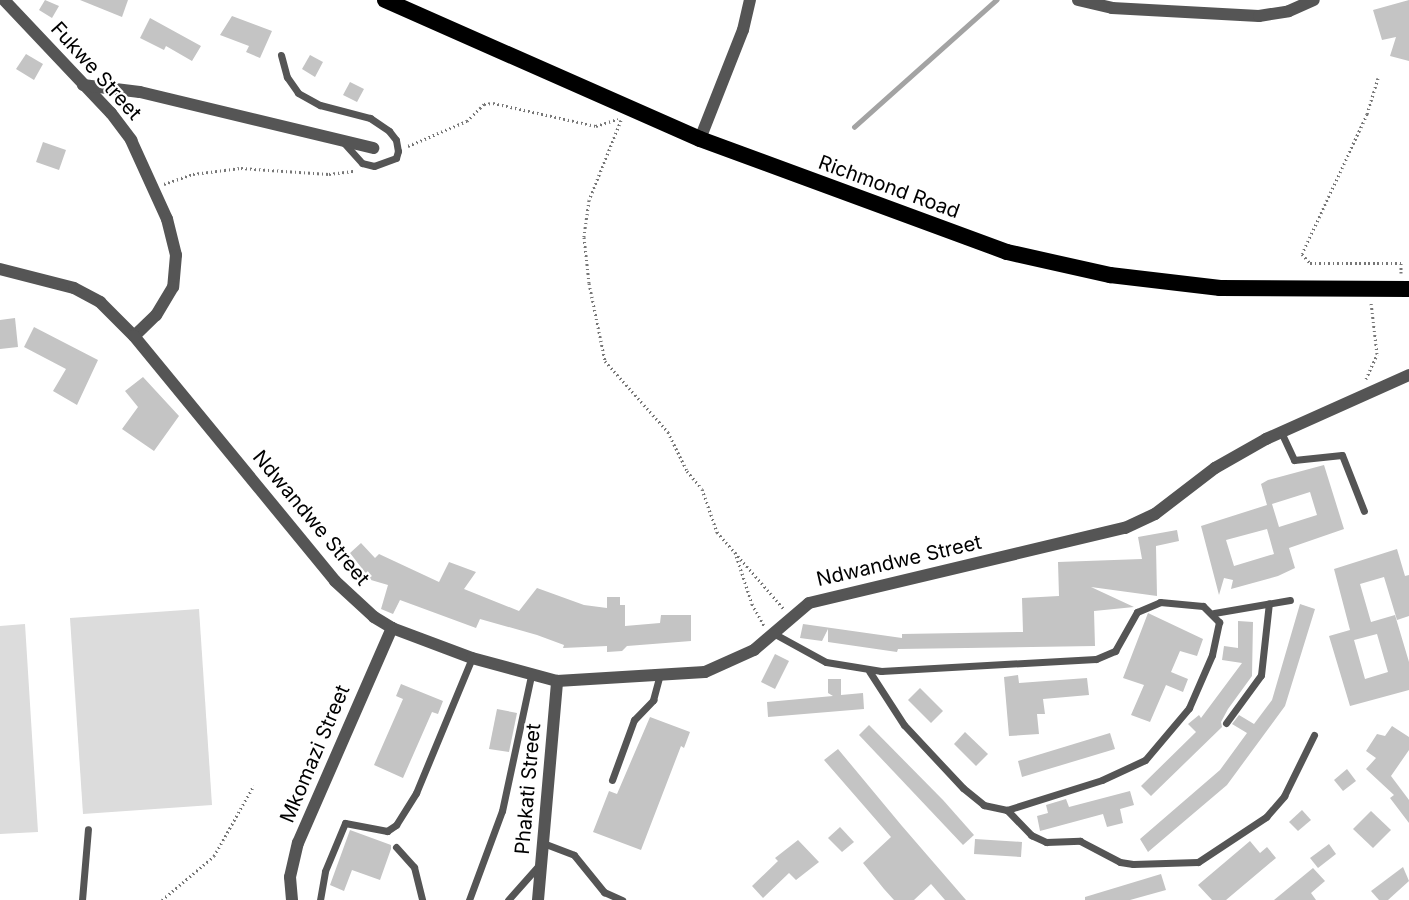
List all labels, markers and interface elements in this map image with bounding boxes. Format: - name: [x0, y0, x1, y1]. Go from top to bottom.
- street label: Fukwe Street: [46, 17, 146, 125]
- street label: Richmond Road: [815, 150, 963, 224]
- street label: Ndwandwe Street: [248, 446, 374, 590]
- street label: Ndwandwe Street: [814, 530, 984, 592]
- street label: Mkomazi Street: [275, 682, 355, 826]
- street label: Phakati Street: [510, 722, 546, 856]

